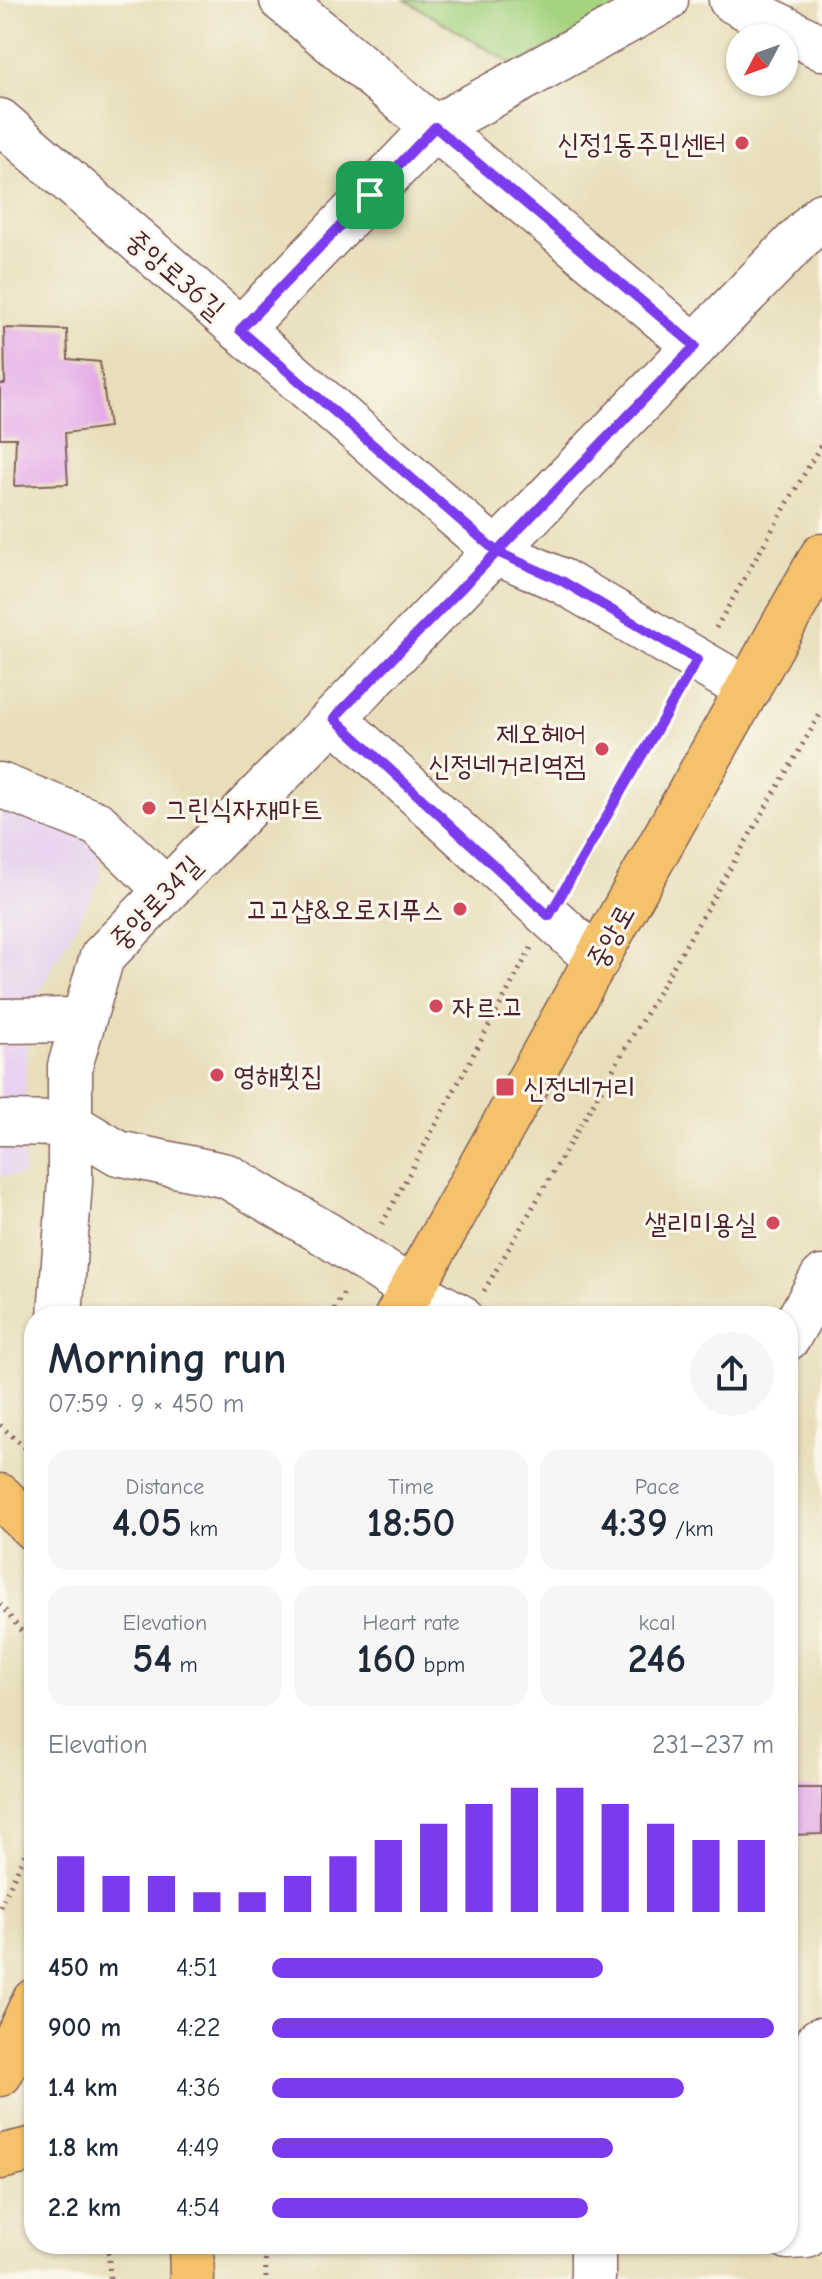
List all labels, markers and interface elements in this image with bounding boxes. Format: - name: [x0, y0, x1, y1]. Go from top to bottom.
- north arrow: [726, 24, 798, 96]
- map controls: [726, 24, 798, 96]
- place label: 신정1동주민센터: [557, 128, 726, 160]
- marker: 신정1동주민센터: [733, 134, 751, 152]
- pin: [336, 161, 404, 229]
- icon: arrive: [348, 173, 392, 217]
- street label: 중앙로36길: [120, 223, 231, 326]
- place label: 제오헤어 신정네거리역점: [428, 718, 586, 782]
- marker: 제오헤어 신정네거리역점: [593, 740, 611, 758]
- place label: 그린식자재마트: [165, 793, 323, 825]
- marker: 그린식자재마트: [140, 799, 158, 817]
- street label: 중앙로34길: [103, 849, 208, 956]
- place label: 고고샵&오로지푸스: [246, 894, 444, 926]
- street label: 중앙로: [580, 899, 641, 974]
- marker: 고고샵&오로지푸스: [451, 900, 469, 918]
- place label: 자르.고: [452, 991, 524, 1023]
- marker: 자르.고: [427, 997, 445, 1015]
- place label: 영해횟집: [233, 1060, 323, 1092]
- marker: 영해횟집: [208, 1066, 226, 1084]
- place label: 신정네거리: [523, 1072, 636, 1104]
- marker: 신정네거리: [494, 1076, 516, 1098]
- place label: 샐리미용실: [644, 1208, 757, 1240]
- marker: 샐리미용실: [764, 1214, 782, 1232]
- button: share: [690, 1332, 774, 1416]
- text: Morning run: [48, 1333, 287, 1384]
- text: 07:59 · 9 × 450 m: [48, 1389, 244, 1419]
- text: Distance: [126, 1474, 204, 1500]
- text: Time: [388, 1474, 434, 1500]
- text: Pace: [635, 1474, 679, 1500]
- text: 4.05: [112, 1500, 182, 1546]
- text: 18:50: [367, 1500, 455, 1546]
- text: 4:39: [600, 1500, 668, 1546]
- text: km: [182, 1516, 218, 1542]
- text: /km: [668, 1516, 714, 1542]
- text: Elevation: [123, 1610, 207, 1636]
- text: Heart rate: [363, 1610, 460, 1636]
- text: kcal: [639, 1610, 675, 1636]
- text: 54: [132, 1636, 172, 1682]
- text: 160: [357, 1636, 416, 1682]
- text: 246: [628, 1636, 686, 1682]
- text: m: [172, 1652, 198, 1678]
- text: bpm: [416, 1652, 465, 1678]
- text: Elevation: [48, 1730, 148, 1760]
- text: 231–237 m: [652, 1730, 774, 1760]
- text: 450 m: [48, 1953, 119, 1983]
- text: 4:51: [176, 1953, 218, 1983]
- text: 900 m: [48, 2013, 121, 2043]
- text: 4:22: [176, 2013, 221, 2043]
- text: 1.4 km: [48, 2073, 118, 2103]
- text: 4:36: [176, 2073, 221, 2103]
- text: 1.8 km: [48, 2133, 119, 2163]
- text: 4:49: [176, 2133, 220, 2163]
- text: 2.2 km: [48, 2193, 121, 2223]
- text: 4:54: [176, 2193, 220, 2223]

